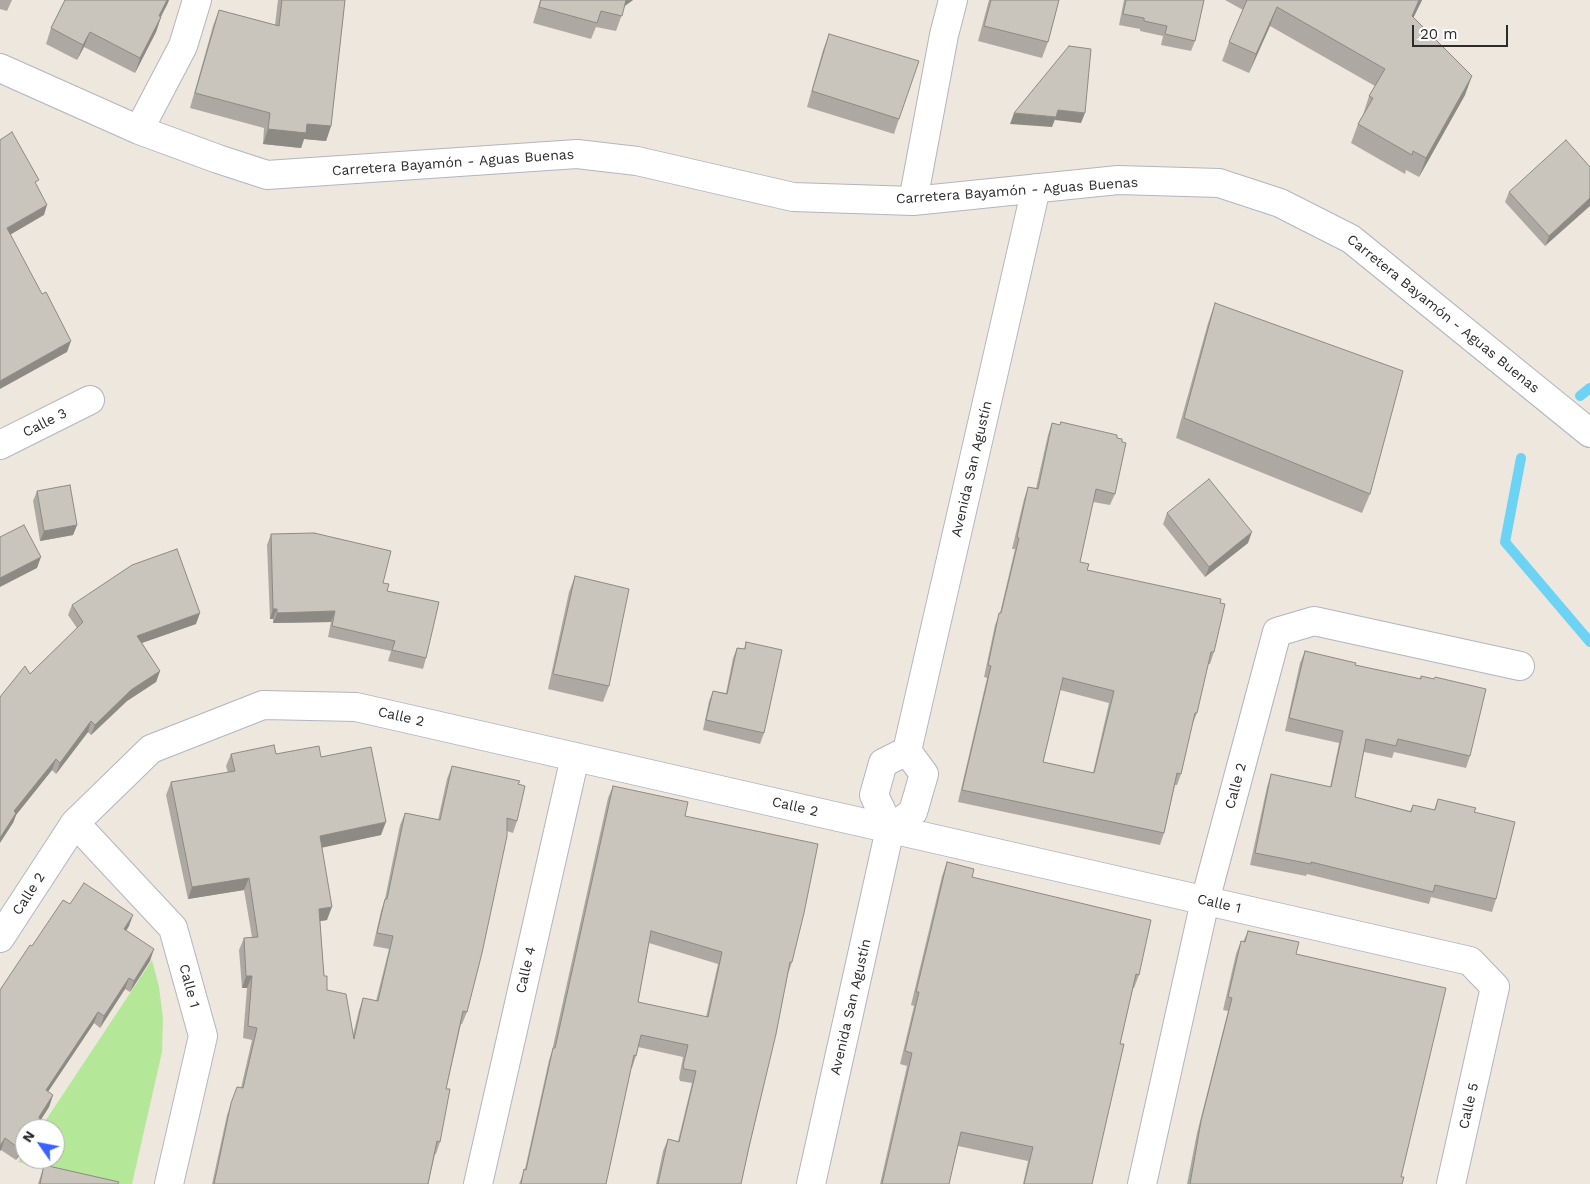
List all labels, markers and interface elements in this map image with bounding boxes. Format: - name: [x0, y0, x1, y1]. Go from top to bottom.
- scale bar: [1415, 15, 1511, 47]
- text: 20 m: [1420, 25, 1458, 43]
- street label: Carretera Bayamón - Aguas Buenas: [331, 146, 575, 180]
- street label: Carretera Bayamón - Aguas Buenas: [895, 174, 1139, 208]
- street label: Carretera Bayamón - Aguas Buenas: [1343, 231, 1543, 397]
- street label: Avenida San Agustín: [948, 399, 996, 539]
- street label: Calle 3: [20, 405, 70, 441]
- street label: Calle 2: [376, 704, 426, 730]
- street label: Calle 2: [1222, 761, 1250, 811]
- street label: Calle 2: [770, 794, 820, 820]
- street label: Calle 2: [9, 870, 49, 918]
- street label: Calle 1: [1195, 891, 1243, 917]
- street label: Avenida San Agustín: [827, 937, 875, 1077]
- street label: Calle 4: [512, 945, 540, 995]
- street label: Calle 1: [175, 962, 203, 1010]
- street label: Calle 5: [1456, 1081, 1482, 1131]
- north arrow: [15, 1119, 65, 1169]
- text: N: [19, 1128, 38, 1145]

